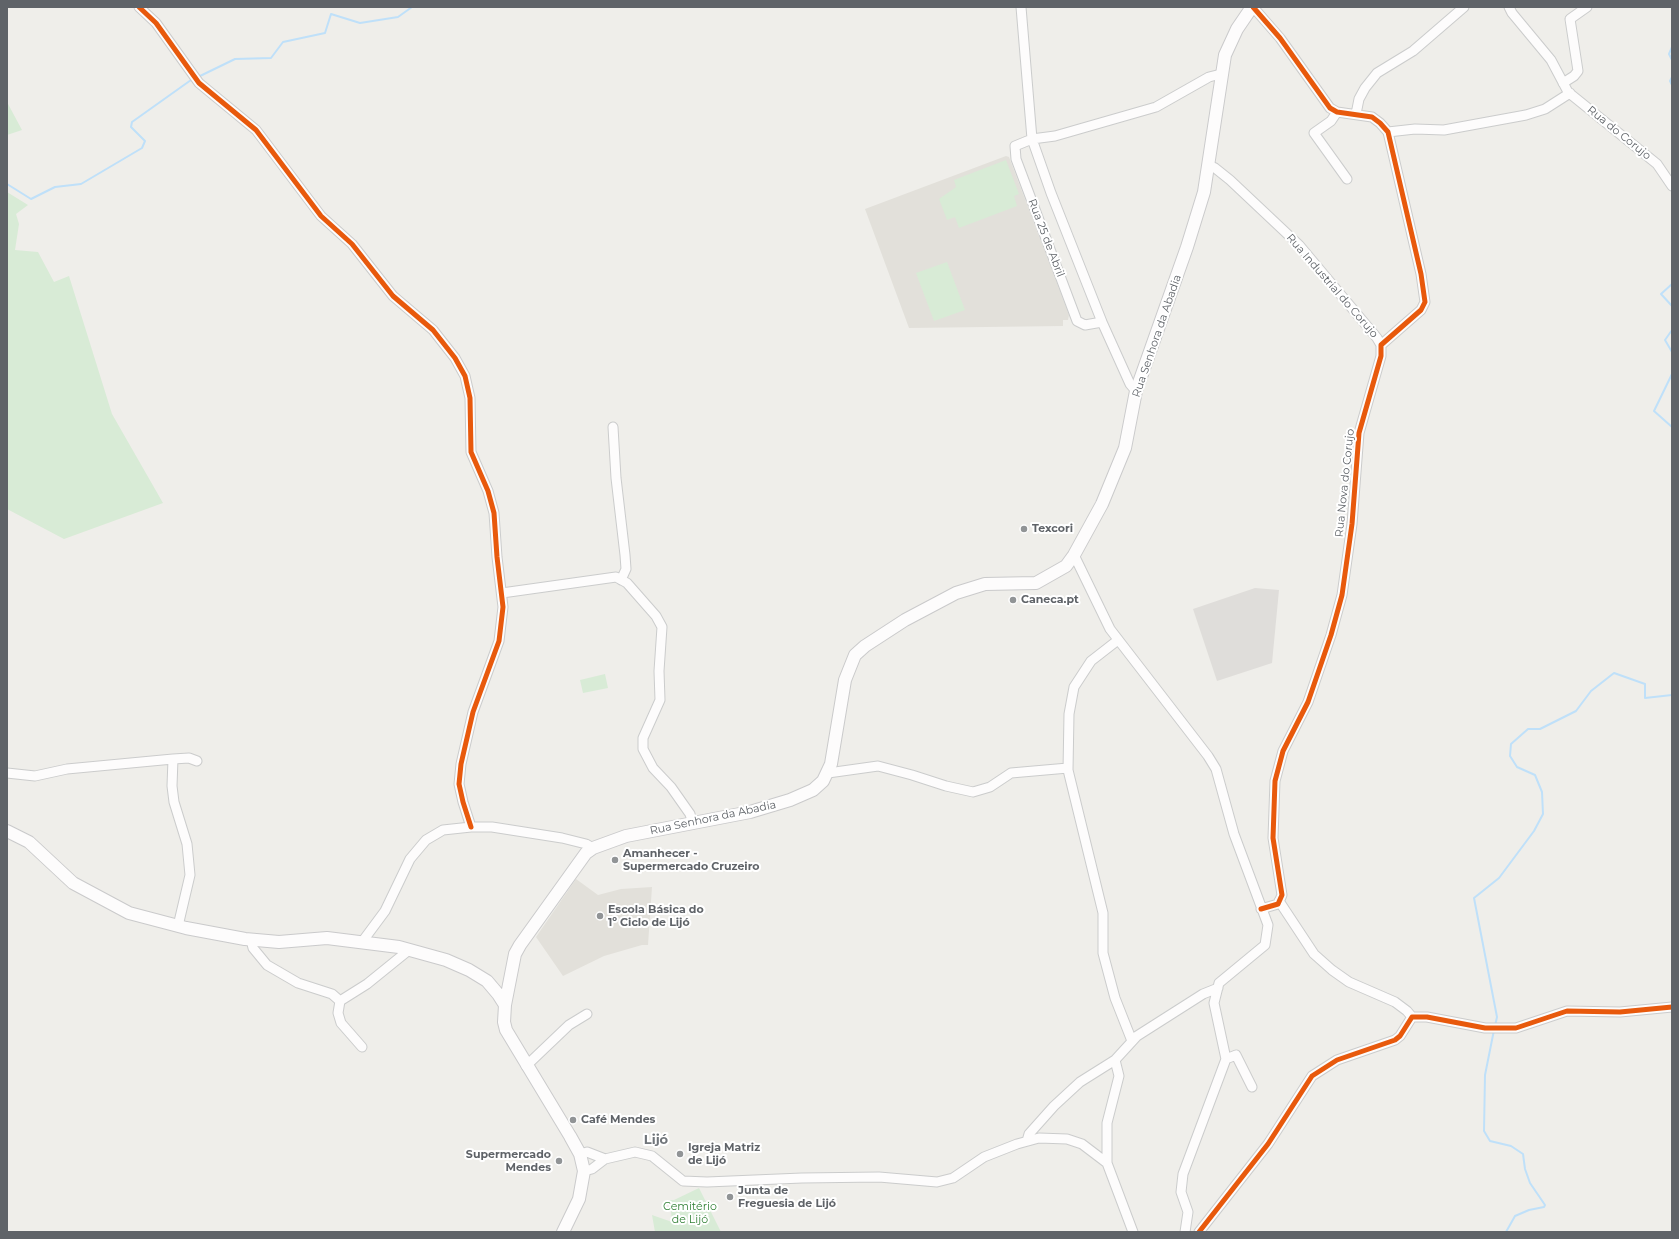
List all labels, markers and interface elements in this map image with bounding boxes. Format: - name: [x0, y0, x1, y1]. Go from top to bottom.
- street label: Rua do Corujo: [1584, 103, 1654, 163]
- street label: Rua 25 de Abril: [1025, 197, 1067, 279]
- street label: Rua Industrial do Corujo: [1283, 231, 1381, 341]
- street label: Rua Senhora da Abadia: [1130, 273, 1184, 399]
- street label: Rua Nova do Corujo: [1333, 428, 1357, 538]
- place label: Texcori: [1032, 522, 1073, 536]
- marker: Texcori: [1019, 524, 1029, 534]
- place label: Caneca.pt: [1021, 593, 1079, 607]
- marker: Caneca.pt: [1008, 595, 1018, 605]
- street label: Rua Senhora da Abadia: [649, 798, 777, 838]
- place label: Amanhecer - Supermercado Cruzeiro: [623, 847, 760, 873]
- marker: Amanhecer - Supermercado Cruzeiro: [610, 855, 620, 865]
- place label: Escola Básica do 1º Ciclo de Lijó: [608, 903, 704, 929]
- marker: Escola Básica do 1º Ciclo de Lijó: [595, 911, 605, 921]
- place label: Café Mendes: [581, 1113, 655, 1127]
- marker: Café Mendes: [568, 1115, 578, 1125]
- district label: Lijó: [644, 1132, 668, 1148]
- place label: Igreja Matriz de Lijó: [688, 1141, 760, 1167]
- place label: Supermercado Mendes: [466, 1148, 551, 1174]
- marker: Igreja Matriz de Lijó: [675, 1149, 685, 1159]
- marker: Supermercado Mendes: [554, 1156, 564, 1166]
- place label: Junta de Freguesia de Lijó: [738, 1184, 836, 1210]
- marker: Junta de Freguesia de Lijó: [725, 1192, 735, 1202]
- park label: Cemitério de Lijó: [663, 1200, 717, 1226]

